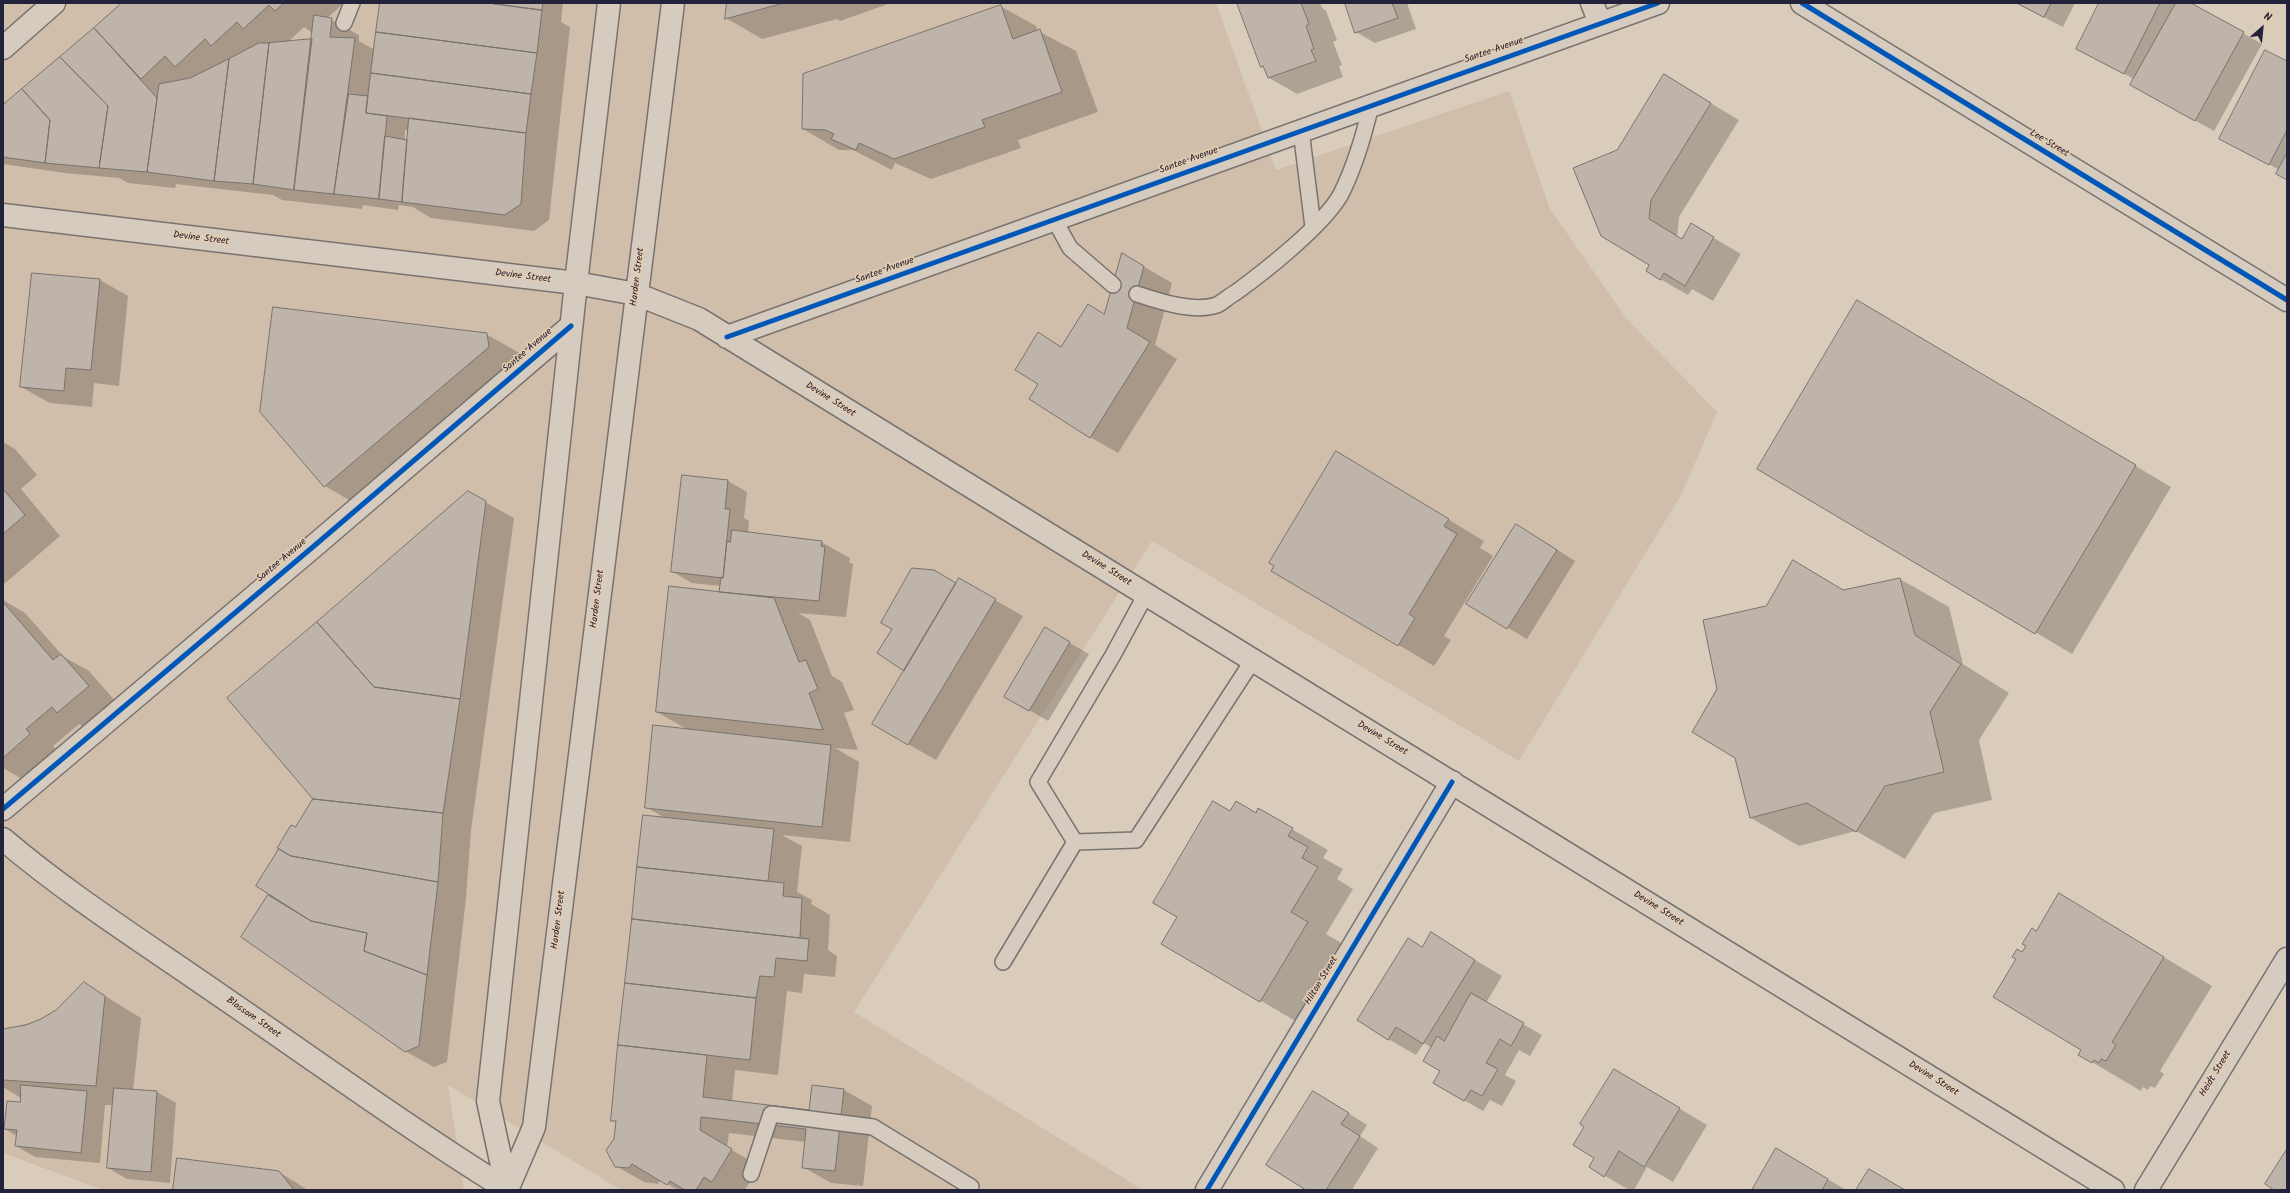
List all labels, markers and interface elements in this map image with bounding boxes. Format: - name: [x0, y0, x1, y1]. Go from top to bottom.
- north arrow: [2242, 8, 2282, 48]
- text: N: [2260, 8, 2275, 27]
- street label: Santee Avenue: [1463, 35, 1525, 67]
- street label: Lee Street: [2027, 128, 2071, 160]
- street label: Santee Avenue: [1158, 145, 1220, 177]
- street label: Devine Street: [172, 230, 230, 248]
- street label: Harden Street: [628, 247, 648, 307]
- street label: Santee Avenue: [854, 255, 916, 287]
- street label: Devine Street: [494, 268, 552, 286]
- street label: Santee Avenue: [501, 326, 555, 376]
- street label: Devine Street: [803, 380, 857, 420]
- street label: Santee Avenue: [255, 537, 309, 585]
- street label: Devine Street: [1079, 549, 1133, 589]
- street label: Harden Street: [588, 569, 608, 629]
- street label: Devine Street: [1355, 719, 1409, 759]
- street label: Devine Street: [1631, 889, 1685, 929]
- street label: Harden Street: [549, 890, 569, 950]
- street label: Hilton Street: [1303, 954, 1341, 1008]
- street label: Blossom Street: [223, 995, 283, 1041]
- street label: Heidt Street: [2198, 1049, 2234, 1099]
- street label: Devine Street: [1906, 1059, 1960, 1099]

